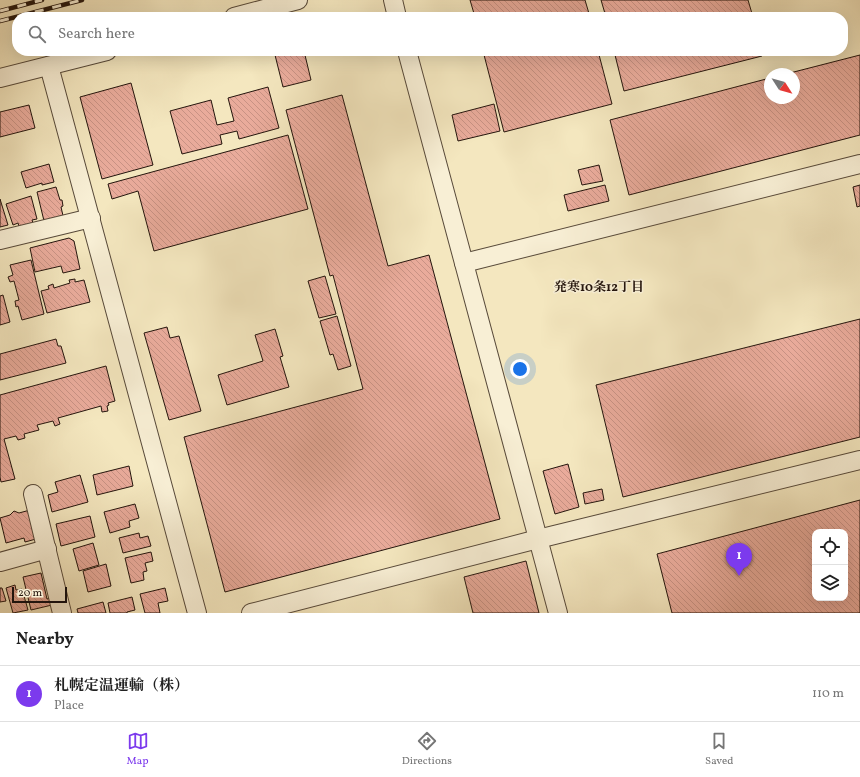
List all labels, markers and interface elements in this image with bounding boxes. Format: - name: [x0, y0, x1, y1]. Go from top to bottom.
- search box: [12, 12, 848, 56]
- icon: search: [26, 23, 48, 45]
- text: Search here: [58, 24, 135, 45]
- north arrow: [764, 68, 800, 104]
- district label: 発寒10条12丁目: [554, 279, 644, 297]
- your location: [510, 359, 530, 379]
- map controls: [812, 529, 848, 601]
- button: locate: [812, 529, 848, 565]
- pin: 1: [726, 543, 752, 576]
- button: layers: [812, 565, 848, 601]
- scale bar: [12, 585, 67, 604]
- text: 20 m: [18, 586, 42, 601]
- text: Nearby: [16, 628, 74, 651]
- text: 札幌定温運輸（株）: [54, 676, 189, 697]
- text: 1: [26, 685, 32, 703]
- text: 110 m: [812, 685, 844, 703]
- text: Place: [54, 697, 84, 715]
- tab: Map: [127, 730, 149, 769]
- tab: Directions: [402, 730, 452, 769]
- tab: Saved: [705, 730, 733, 769]

